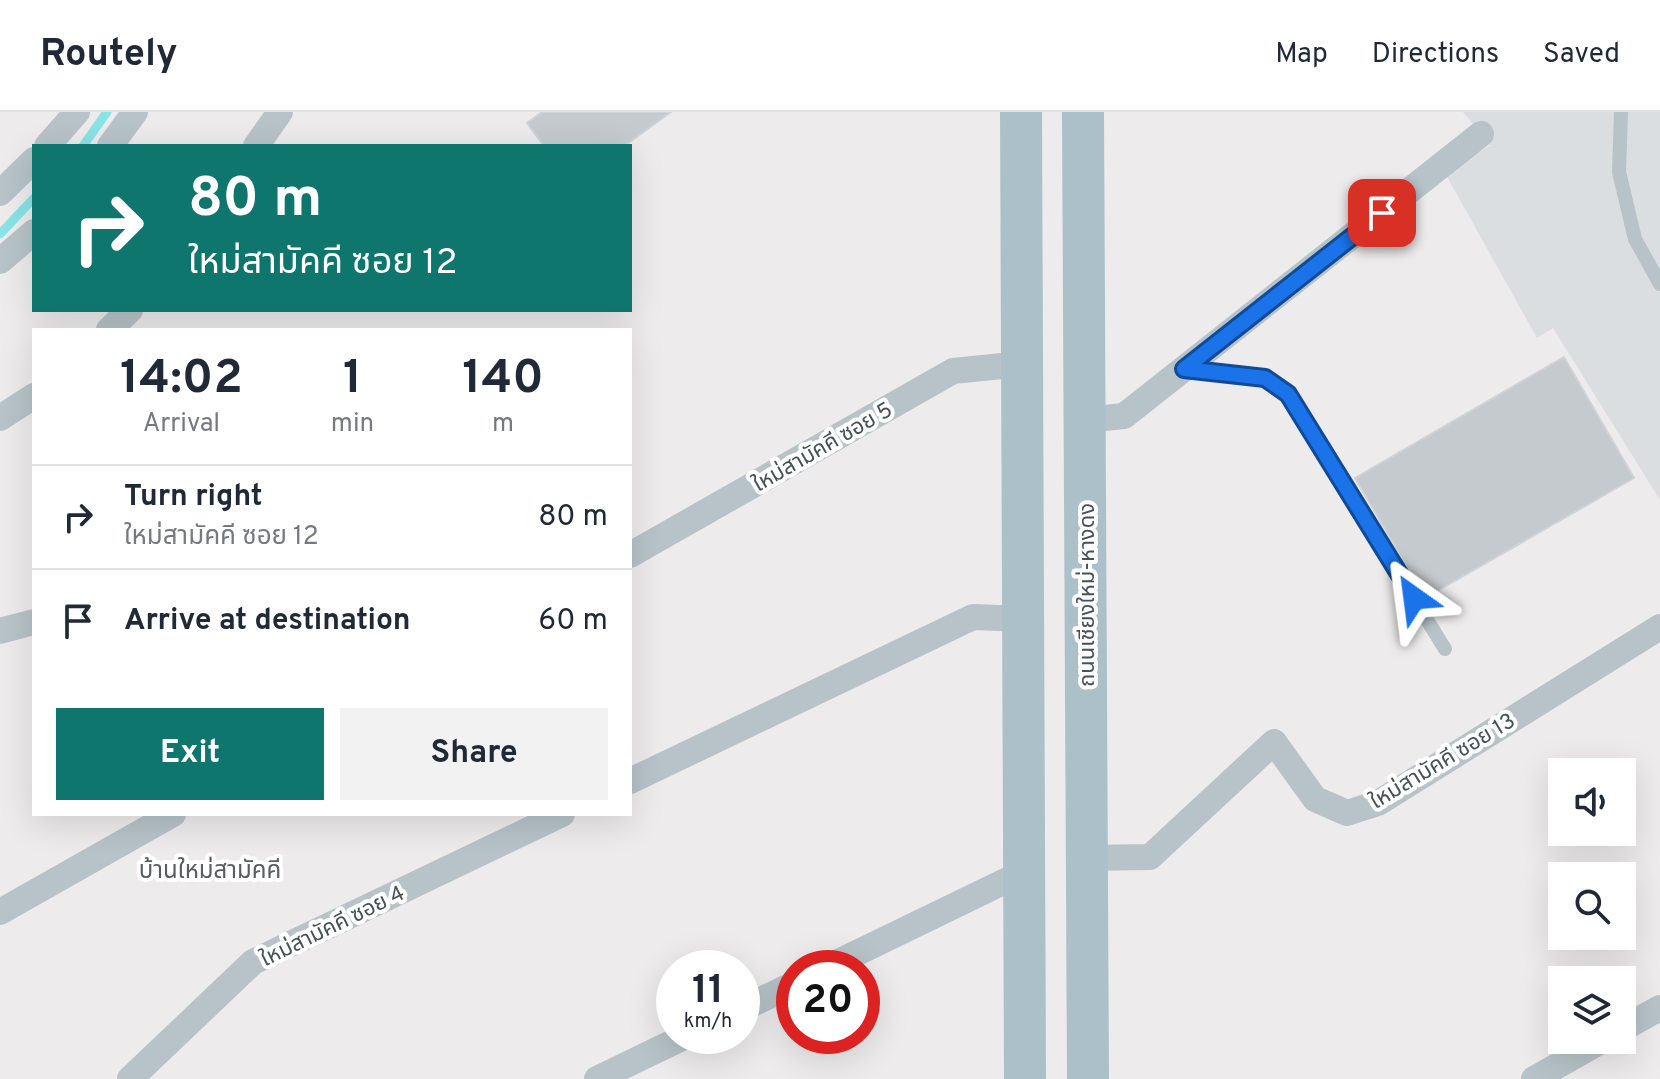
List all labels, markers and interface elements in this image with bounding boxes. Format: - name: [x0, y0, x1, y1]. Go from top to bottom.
- text: Routely: [40, 31, 178, 80]
- text: Map: [1275, 37, 1328, 73]
- text: Directions: [1372, 37, 1499, 73]
- text: Saved: [1543, 37, 1620, 73]
- text: 80 m: [188, 166, 322, 236]
- icon: right: [56, 176, 160, 280]
- pin: [1348, 179, 1416, 247]
- icon: arrive: [1360, 191, 1404, 235]
- text: ใหม่สามัคคี ซอย 12: [188, 241, 458, 287]
- text: 14:02: [120, 350, 243, 410]
- text: 1: [343, 350, 362, 410]
- text: 140: [462, 350, 544, 410]
- street label: ใหม่สามัคคี ซอย 5: [749, 397, 898, 499]
- text: Arrival: [143, 408, 220, 441]
- text: min: [331, 408, 374, 441]
- text: m: [492, 408, 514, 441]
- text: Turn right: [124, 479, 262, 516]
- icon: right: [56, 495, 100, 539]
- text: 80 m: [538, 499, 608, 536]
- street label: ถนนเชียงใหม่-หางดง: [1075, 503, 1102, 687]
- text: ใหม่สามัคคี ซอย 12: [124, 521, 319, 554]
- position arrow: [1372, 556, 1456, 640]
- icon: arrive: [56, 599, 100, 643]
- text: Arrive at destination: [124, 603, 410, 640]
- text: 60 m: [538, 603, 608, 640]
- button: Exit: [56, 708, 324, 800]
- button: Share: [340, 708, 608, 800]
- street label: ใหม่สามัคคี ซอย 13: [1366, 708, 1521, 816]
- map controls: [1548, 758, 1636, 1054]
- button: sound: [1548, 758, 1636, 846]
- district label: บ้านใหม่สามัคคี: [139, 856, 281, 887]
- button: search: [1548, 862, 1636, 950]
- street label: ใหม่สามัคคี ซอย 4: [257, 881, 409, 974]
- speed limit sign: 20: [776, 950, 880, 1054]
- button: layers: [1548, 966, 1636, 1054]
- text: 11: [692, 967, 724, 1017]
- text: km/h: [684, 1009, 732, 1035]

